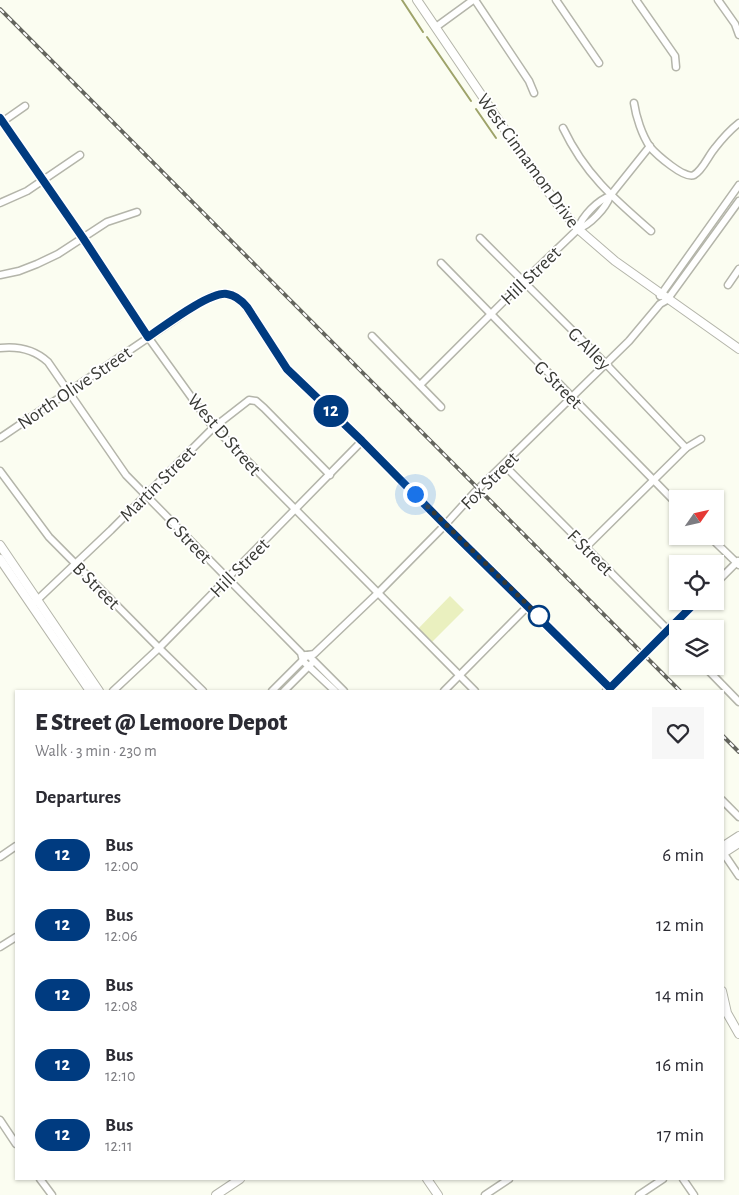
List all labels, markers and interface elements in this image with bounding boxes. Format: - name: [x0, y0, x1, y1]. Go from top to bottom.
- street label: West Cinnamon Drive: [473, 90, 583, 231]
- street label: Hill Street: [498, 243, 565, 309]
- street label: G Alley: [564, 324, 614, 374]
- street label: North Olive Street: [15, 343, 135, 433]
- street label: G Street: [530, 357, 586, 413]
- street label: West D Street: [183, 391, 264, 479]
- line badge: 12: [308, 395, 354, 427]
- text: 12: [324, 402, 338, 420]
- street label: Martin Street: [117, 443, 199, 525]
- street label: Fox Street: [458, 449, 522, 513]
- your location: [403, 482, 428, 507]
- north arrow: [669, 490, 724, 545]
- map controls: [669, 490, 724, 675]
- street label: C Street: [161, 513, 215, 567]
- street label: F Street: [563, 527, 616, 580]
- street label: Hill Street: [207, 535, 273, 601]
- button: locate: [669, 555, 724, 610]
- street label: B Street: [69, 559, 123, 613]
- unlabelled marker: [528, 605, 550, 627]
- button: layers: [669, 620, 724, 675]
- button: heart: [652, 707, 704, 759]
- text: E Street @ Lemoore Depot: [35, 711, 287, 735]
- text: Walk · 3 min · 230 m: [35, 743, 157, 759]
- text: Departures: [35, 788, 121, 807]
- text: Bus: [105, 836, 133, 855]
- text: 12: [55, 846, 70, 864]
- text: 6 min: [662, 846, 704, 865]
- text: 12:00: [105, 858, 138, 874]
- text: Bus: [105, 906, 133, 925]
- text: 12: [55, 916, 70, 934]
- text: 12 min: [656, 916, 704, 935]
- text: 12:06: [105, 928, 137, 944]
- text: Bus: [105, 976, 133, 995]
- text: 12: [55, 986, 70, 1004]
- text: 14 min: [656, 986, 704, 1005]
- text: 12:08: [105, 998, 137, 1014]
- text: Bus: [105, 1046, 133, 1065]
- text: 12: [55, 1056, 70, 1074]
- text: 16 min: [656, 1056, 704, 1075]
- text: 12:10: [105, 1068, 135, 1084]
- text: Bus: [105, 1116, 133, 1135]
- text: 12: [55, 1126, 70, 1144]
- text: 17 min: [657, 1126, 704, 1145]
- text: 12:11: [105, 1138, 132, 1154]

